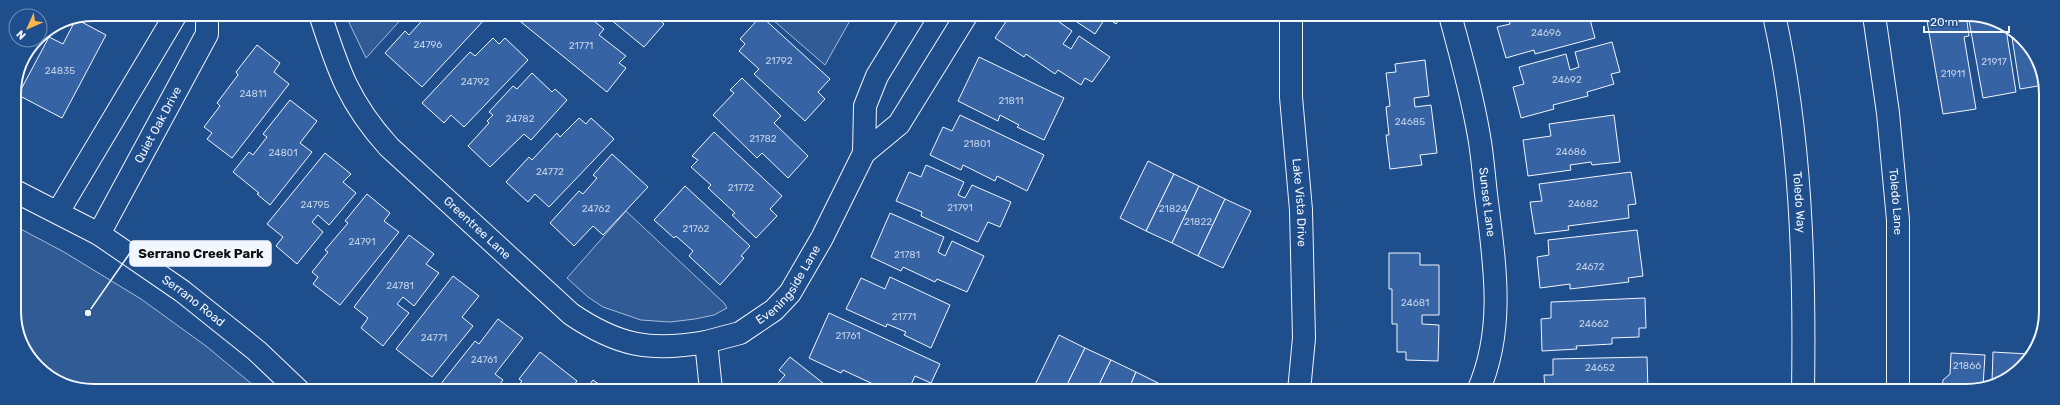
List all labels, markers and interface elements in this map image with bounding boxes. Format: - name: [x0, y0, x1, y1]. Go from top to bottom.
- north arrow: [8, 8, 48, 48]
- scale bar: [1924, 8, 2009, 34]
- text: 20 m: [1930, 15, 1958, 29]
- text: N: [14, 27, 29, 42]
- house number: 24696: [1531, 27, 1561, 39]
- house number: 24796: [414, 39, 442, 51]
- house number: 21771: [569, 40, 593, 52]
- house number: 21792: [765, 55, 793, 67]
- house number: 21917: [1981, 56, 2007, 68]
- house number: 24835: [45, 65, 75, 77]
- house number: 21911: [1941, 68, 1965, 80]
- house number: 24692: [1552, 74, 1582, 86]
- house number: 24792: [461, 76, 489, 88]
- street label: Quiet Oak Drive: [131, 84, 184, 166]
- house number: 24811: [240, 88, 266, 100]
- house number: 21811: [998, 95, 1024, 107]
- house number: 24782: [505, 113, 535, 125]
- house number: 24685: [1395, 116, 1425, 128]
- house number: 21782: [749, 133, 777, 145]
- house number: 21801: [963, 138, 991, 150]
- house number: 24686: [1556, 146, 1586, 158]
- house number: 24801: [269, 147, 297, 159]
- street label: Lake Vista Drive: [1289, 158, 1309, 247]
- house number: 24772: [536, 166, 564, 178]
- street label: Sunset Lane: [1476, 167, 1498, 238]
- street label: Toledo Lane: [1886, 168, 1905, 235]
- street label: Toledo Way: [1790, 171, 1808, 234]
- house number: 21772: [728, 182, 754, 194]
- street label: Greentree Lane: [441, 194, 514, 262]
- house number: 24682: [1568, 198, 1598, 210]
- house number: 24795: [301, 199, 329, 211]
- house number: 21791: [947, 202, 973, 214]
- house number: 24762: [582, 203, 610, 215]
- house number: 21824: [1159, 203, 1187, 215]
- house number: 21822: [1184, 216, 1212, 228]
- house number: 21762: [683, 223, 710, 235]
- house number: 24791: [348, 236, 376, 248]
- callout: Serrano Creek Park: [130, 241, 271, 266]
- street label: Eveningside Lane: [753, 242, 823, 327]
- text: Serrano Creek Park: [138, 246, 264, 261]
- house number: 21781: [894, 249, 920, 261]
- house number: 24672: [1576, 261, 1604, 273]
- street label: Serrano Road: [159, 272, 227, 329]
- house number: 24781: [386, 280, 414, 292]
- house number: 24681: [1401, 297, 1429, 309]
- house number: 21771: [892, 311, 916, 323]
- house number: 24662: [1579, 318, 1609, 330]
- house number: 21761: [835, 330, 861, 342]
- house number: 24771: [421, 332, 447, 344]
- house number: 24761: [471, 354, 497, 366]
- house number: 21866: [1953, 360, 1981, 372]
- house number: 24652: [1585, 362, 1615, 374]

